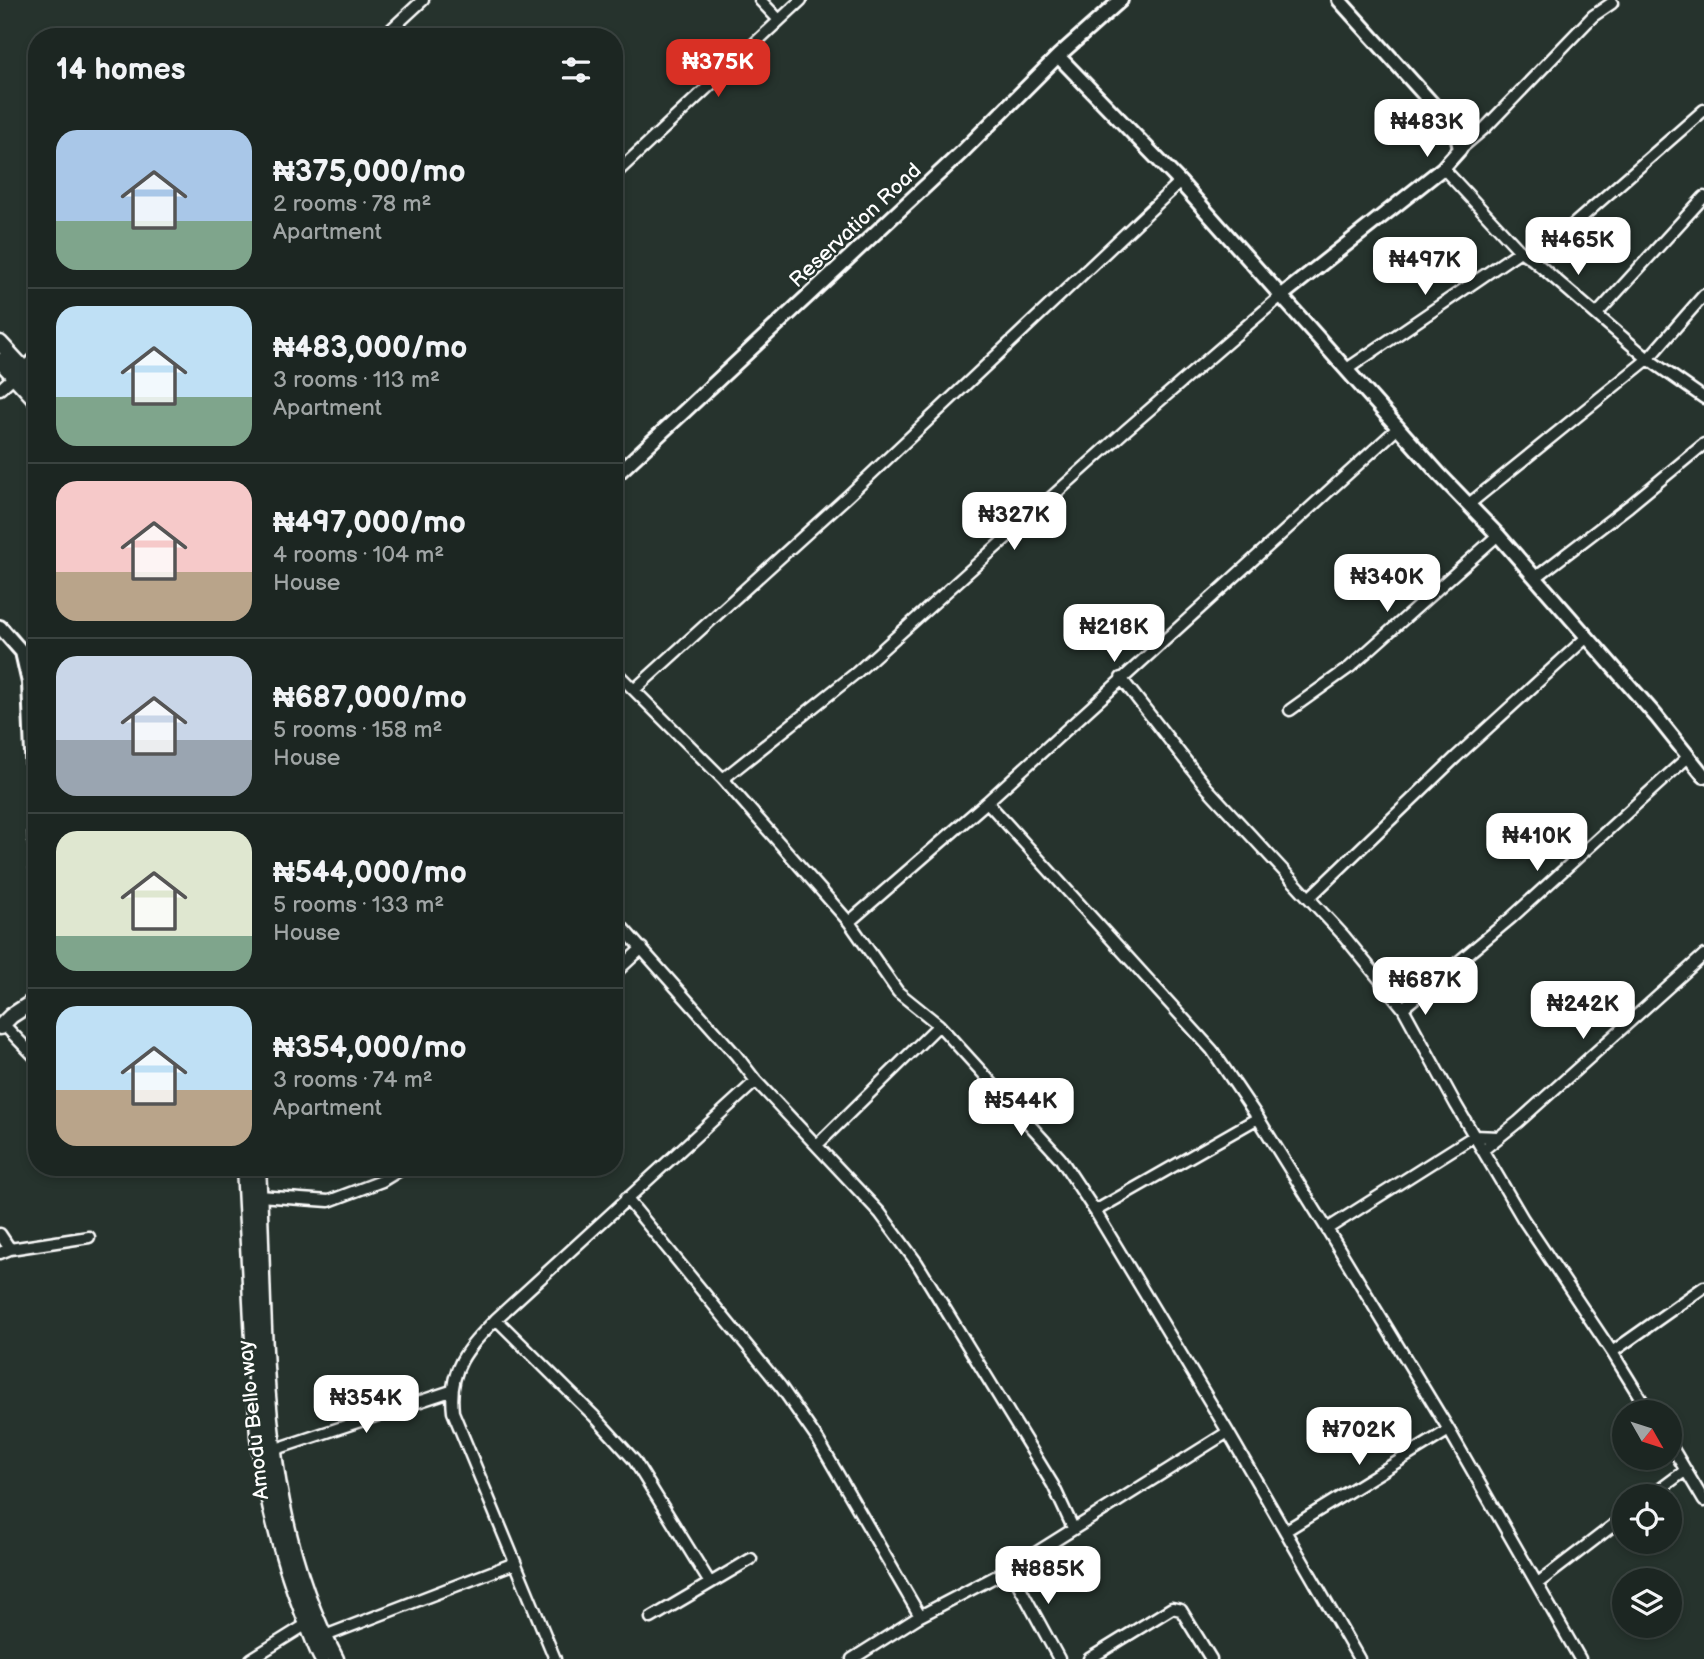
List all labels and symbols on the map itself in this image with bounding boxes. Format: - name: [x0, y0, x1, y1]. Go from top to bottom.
- pin: ₦375K: [669, 40, 767, 99]
- pin: ₦483K: [1378, 100, 1476, 159]
- street label: Reservation Road: [784, 158, 926, 293]
- pin: ₦465K: [1529, 218, 1627, 277]
- pin: ₦497K: [1376, 238, 1474, 297]
- pin: ₦327K: [965, 492, 1063, 552]
- pin: ₦340K: [1338, 554, 1436, 614]
- pin: ₦218K: [1065, 604, 1163, 664]
- pin: ₦410K: [1488, 814, 1586, 873]
- pin: ₦687K: [1376, 958, 1474, 1017]
- pin: ₦242K: [1534, 982, 1632, 1041]
- pin: ₦544K: [972, 1078, 1070, 1138]
- street label: Amodu Bello way: [233, 1338, 274, 1501]
- pin: ₦354K: [317, 1376, 415, 1435]
- north arrow: [1612, 1400, 1682, 1470]
- pin: ₦702K: [1310, 1408, 1408, 1467]
- pin: ₦885K: [999, 1546, 1097, 1606]

